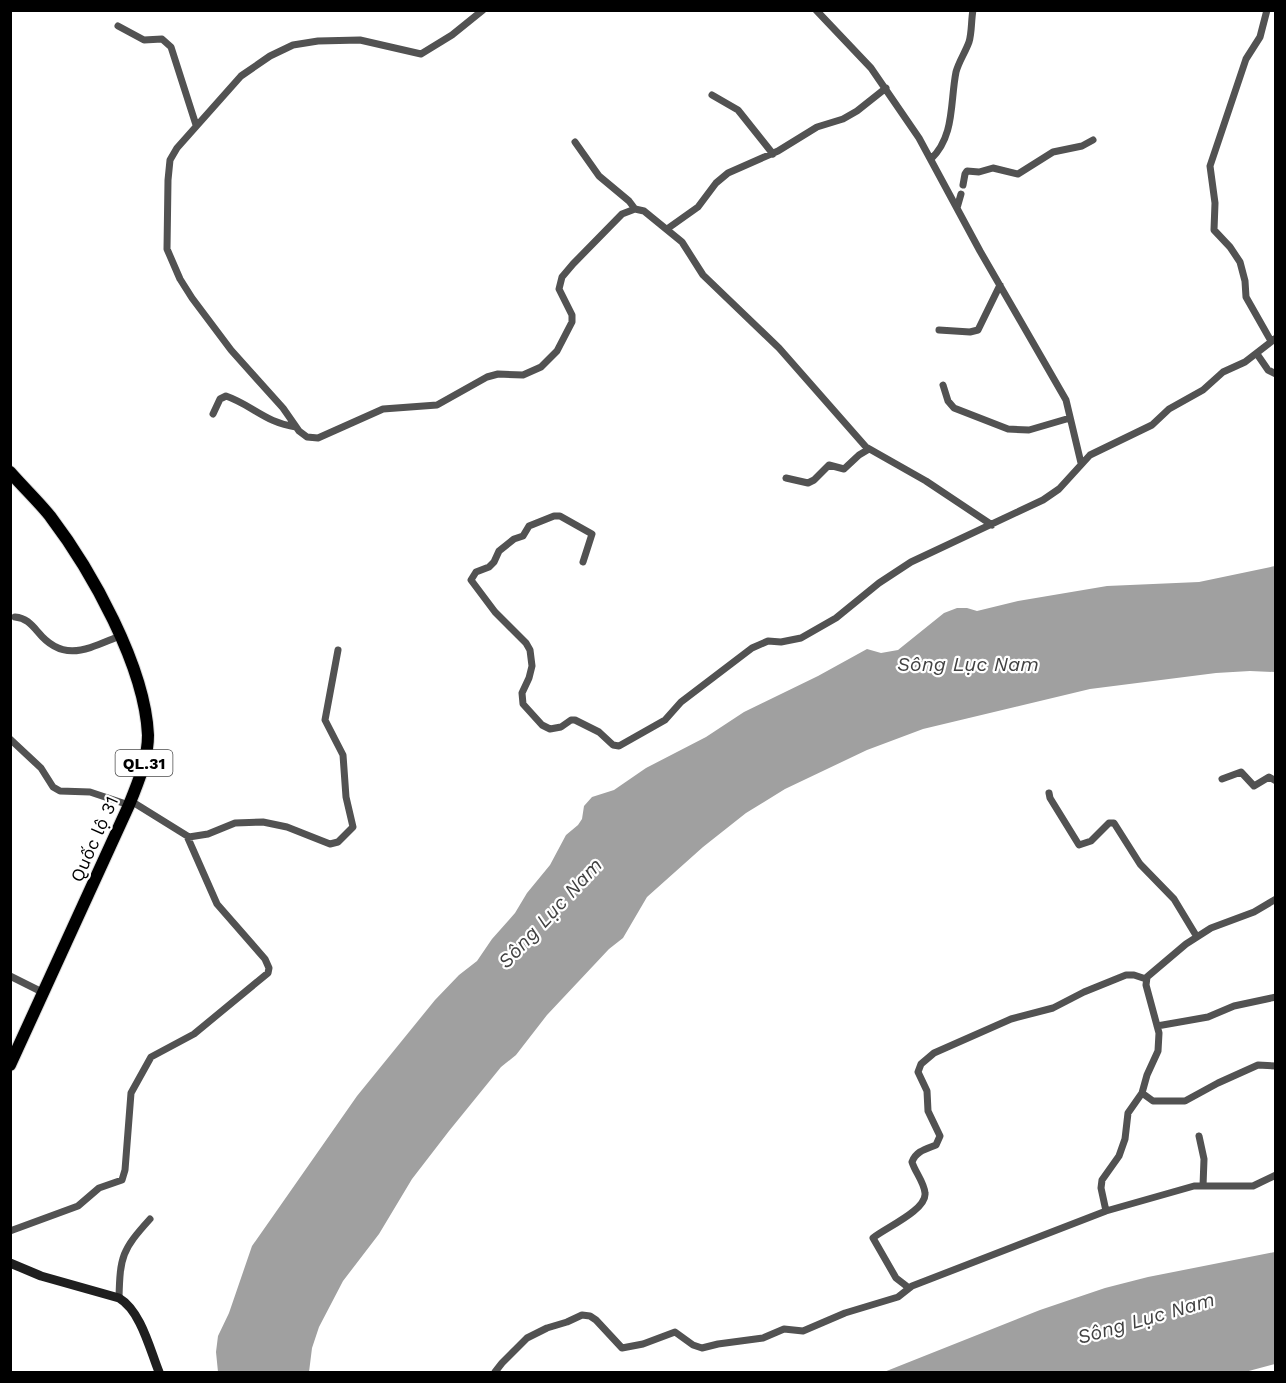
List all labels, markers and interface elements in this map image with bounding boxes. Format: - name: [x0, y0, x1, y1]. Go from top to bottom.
- water label: Sông Lục Nam: [897, 652, 1039, 676]
- road number: QL.31: [116, 750, 172, 776]
- street label: Quốc lộ 31: [66, 793, 122, 885]
- water label: Sông Lục Nam: [493, 853, 607, 973]
- water label: Sông Lục Nam: [1075, 1287, 1217, 1349]

